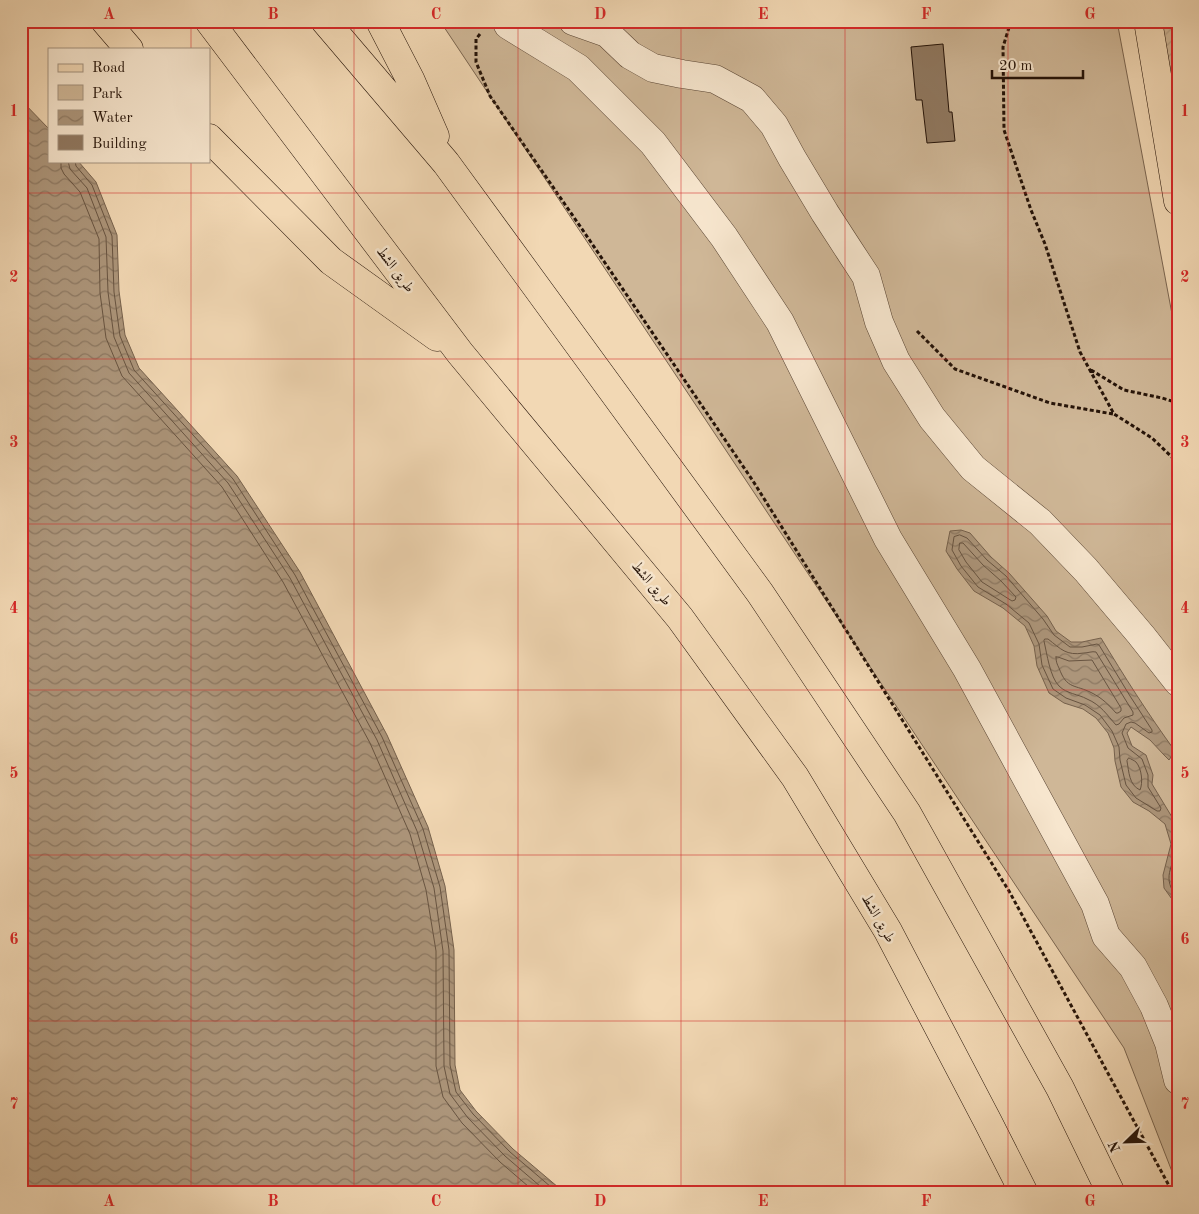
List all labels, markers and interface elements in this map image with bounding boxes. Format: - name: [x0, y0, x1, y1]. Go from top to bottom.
- text: A: [103, 7, 115, 23]
- text: B: [267, 7, 279, 23]
- text: C: [431, 7, 441, 23]
- text: D: [594, 7, 606, 23]
- text: E: [757, 7, 769, 23]
- text: F: [921, 7, 932, 23]
- text: G: [1084, 7, 1096, 23]
- legend: [48, 48, 210, 162]
- scale bar: [992, 48, 1083, 80]
- text: 20 m: [999, 59, 1033, 74]
- text: Road: [92, 61, 126, 76]
- text: Park: [92, 87, 123, 102]
- text: 1: [9, 104, 19, 120]
- text: 1: [1180, 104, 1190, 120]
- text: Water: [92, 111, 133, 126]
- text: Building: [92, 137, 147, 152]
- street label: طريق الشط: [373, 244, 417, 296]
- text: 2: [9, 270, 19, 286]
- text: 2: [1180, 270, 1190, 286]
- text: 3: [9, 435, 19, 451]
- text: 3: [1180, 435, 1190, 451]
- street label: طريق الشط: [628, 559, 674, 609]
- text: 4: [9, 601, 19, 617]
- text: 4: [1180, 601, 1190, 617]
- text: 5: [9, 766, 19, 782]
- text: 5: [1180, 766, 1190, 782]
- street label: طريق الشط: [858, 892, 898, 946]
- text: 6: [9, 932, 19, 948]
- text: 6: [1180, 932, 1190, 948]
- text: 7: [9, 1097, 19, 1113]
- text: 7: [1180, 1097, 1190, 1113]
- north arrow: [1102, 1116, 1152, 1166]
- text: N: [1106, 1139, 1123, 1154]
- text: A: [103, 1194, 115, 1210]
- text: B: [267, 1194, 279, 1210]
- text: C: [431, 1194, 441, 1210]
- text: D: [594, 1194, 606, 1210]
- text: E: [757, 1194, 769, 1210]
- text: F: [921, 1194, 932, 1210]
- text: G: [1084, 1194, 1096, 1210]

